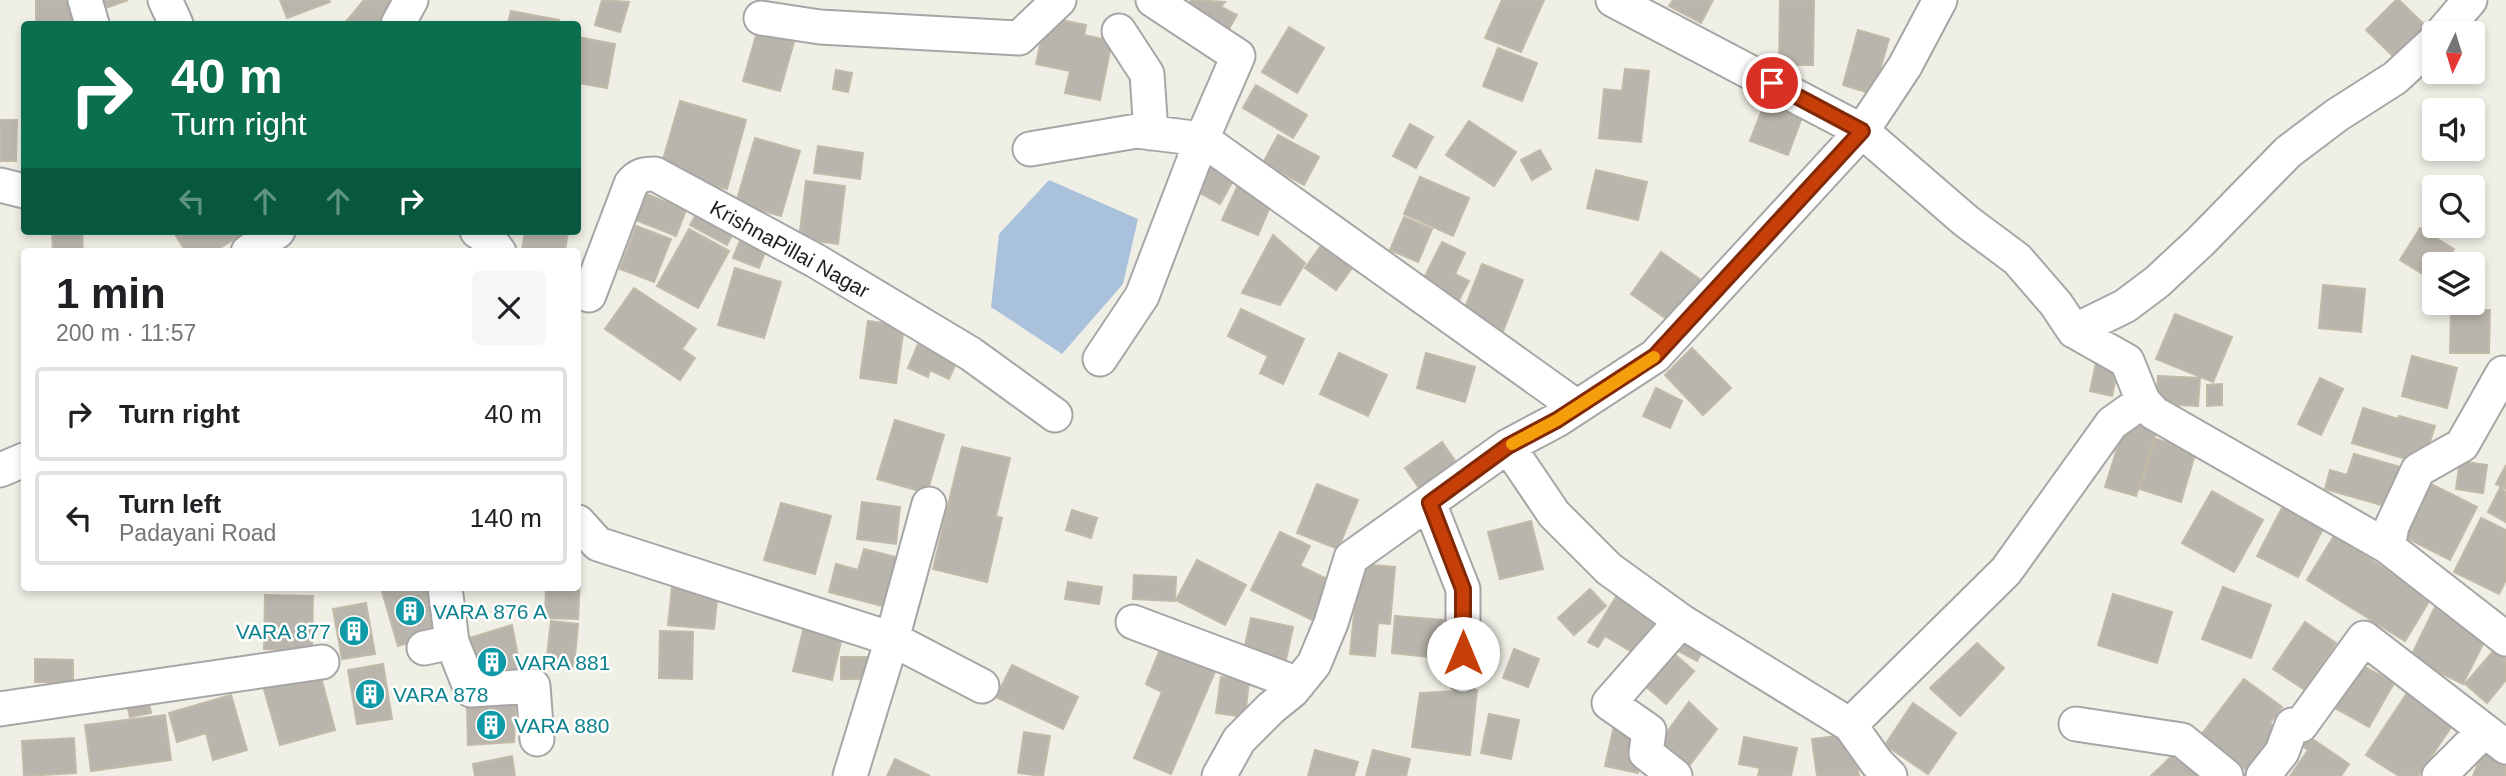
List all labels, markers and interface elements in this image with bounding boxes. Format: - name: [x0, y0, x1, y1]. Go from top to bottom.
- north arrow: [2422, 21, 2485, 84]
- map controls: [2422, 21, 2485, 315]
- icon: right: [56, 49, 147, 140]
- text: 40 m: [171, 49, 283, 103]
- pin: [1742, 53, 1802, 113]
- icon: arrive: [1753, 64, 1791, 102]
- button: sound: [2422, 98, 2485, 161]
- text: Turn right: [171, 106, 307, 142]
- button: search: [2422, 175, 2485, 238]
- icon: left: [173, 182, 211, 220]
- icon: ahead: [246, 182, 284, 220]
- icon: ahead: [319, 182, 357, 220]
- icon: right: [392, 182, 430, 220]
- street label: KrishnaPillai Nagar: [706, 196, 874, 302]
- button: layers: [2422, 252, 2485, 315]
- text: 1 min: [56, 270, 166, 317]
- button: close: [472, 271, 546, 345]
- text: 200 m · 11:57: [56, 320, 196, 346]
- icon: right: [60, 395, 98, 433]
- text: Turn right: [119, 399, 240, 429]
- text: 40 m: [484, 399, 542, 429]
- text: Turn left: [119, 489, 221, 519]
- icon: left: [60, 499, 98, 537]
- text: 140 m: [470, 503, 542, 533]
- text: Padayani Road: [119, 520, 276, 546]
- building icon: VARA 876 A: [393, 594, 427, 628]
- place label: VARA 876 A: [433, 600, 547, 623]
- building icon: VARA 877: [337, 614, 371, 648]
- position arrow: [1426, 616, 1500, 690]
- place label: VARA 877: [236, 620, 331, 643]
- building icon: VARA 881: [475, 645, 509, 679]
- place label: VARA 881: [515, 651, 610, 674]
- building icon: VARA 878: [353, 677, 387, 711]
- place label: VARA 878: [393, 683, 488, 706]
- building icon: VARA 880: [474, 708, 508, 742]
- place label: VARA 880: [514, 714, 609, 737]

